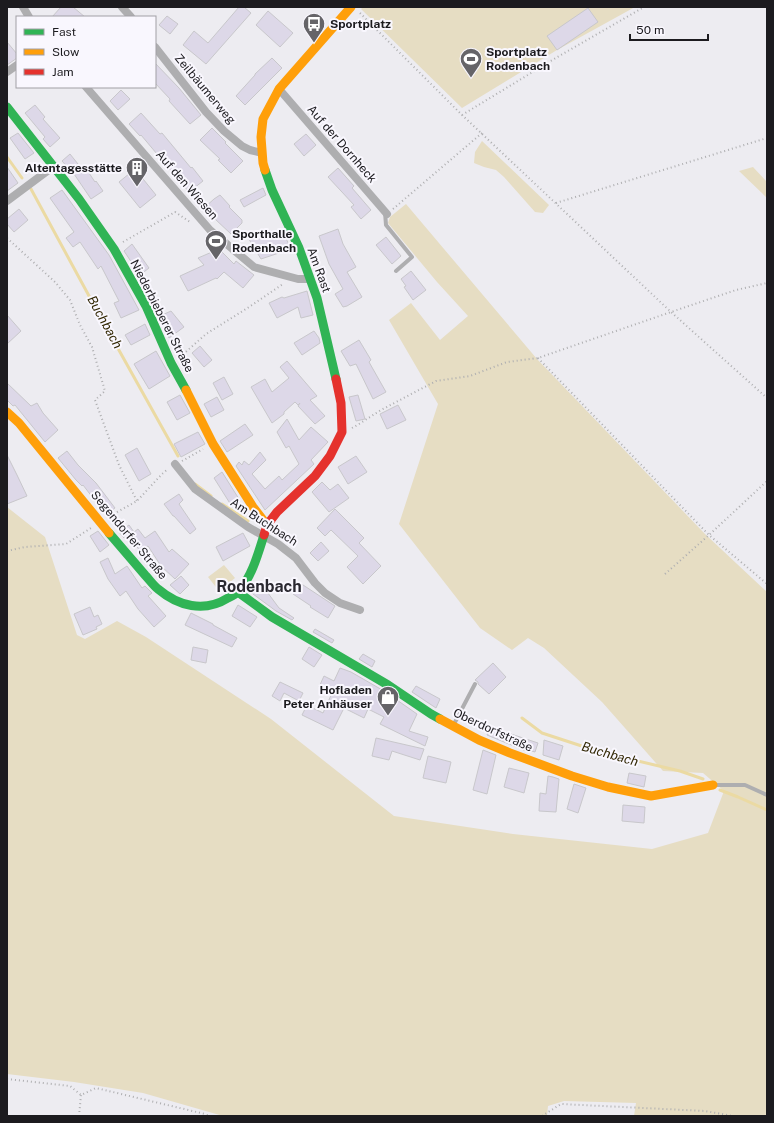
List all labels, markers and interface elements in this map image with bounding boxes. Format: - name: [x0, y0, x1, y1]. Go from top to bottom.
- bus stop icon: Sportplatz: [301, 11, 327, 44]
- legend: [16, 16, 156, 88]
- scale bar: [630, 16, 708, 42]
- place label: Sportplatz: [330, 17, 391, 31]
- text: 50 m: [636, 23, 664, 37]
- text: Fast: [52, 25, 77, 39]
- text: Slow: [52, 45, 80, 59]
- place label: Sportplatz Rodenbach: [486, 45, 550, 73]
- sports icon: Sportplatz Rodenbach: [458, 46, 484, 79]
- street label: Zeilbäumerweg: [172, 51, 238, 127]
- text: Jam: [52, 65, 74, 79]
- street label: Auf der Dornheck: [305, 102, 380, 186]
- street label: Auf den Wiesen: [153, 147, 221, 223]
- building icon: Altentagesstätte: [124, 155, 150, 188]
- place label: Altentagesstätte: [25, 161, 122, 175]
- place label: Sporthalle Rodenbach: [232, 227, 296, 255]
- sports icon: Sporthalle Rodenbach: [203, 228, 229, 261]
- street label: Am Rast: [304, 246, 334, 295]
- street label: Niederbieberer Straße: [127, 257, 197, 375]
- water label: Buchbach: [84, 293, 126, 351]
- street label: Segendorfer Straße: [88, 488, 170, 582]
- street label: Am Buchbach: [228, 495, 300, 549]
- district label: Rodenbach: [216, 577, 302, 596]
- place label: Hofladen Peter Anhäuser: [283, 683, 372, 711]
- shop icon: Hofladen Peter Anhäuser: [375, 684, 401, 717]
- street label: Oberdorfstraße: [451, 705, 535, 755]
- water label: Buchbach: [580, 739, 640, 769]

